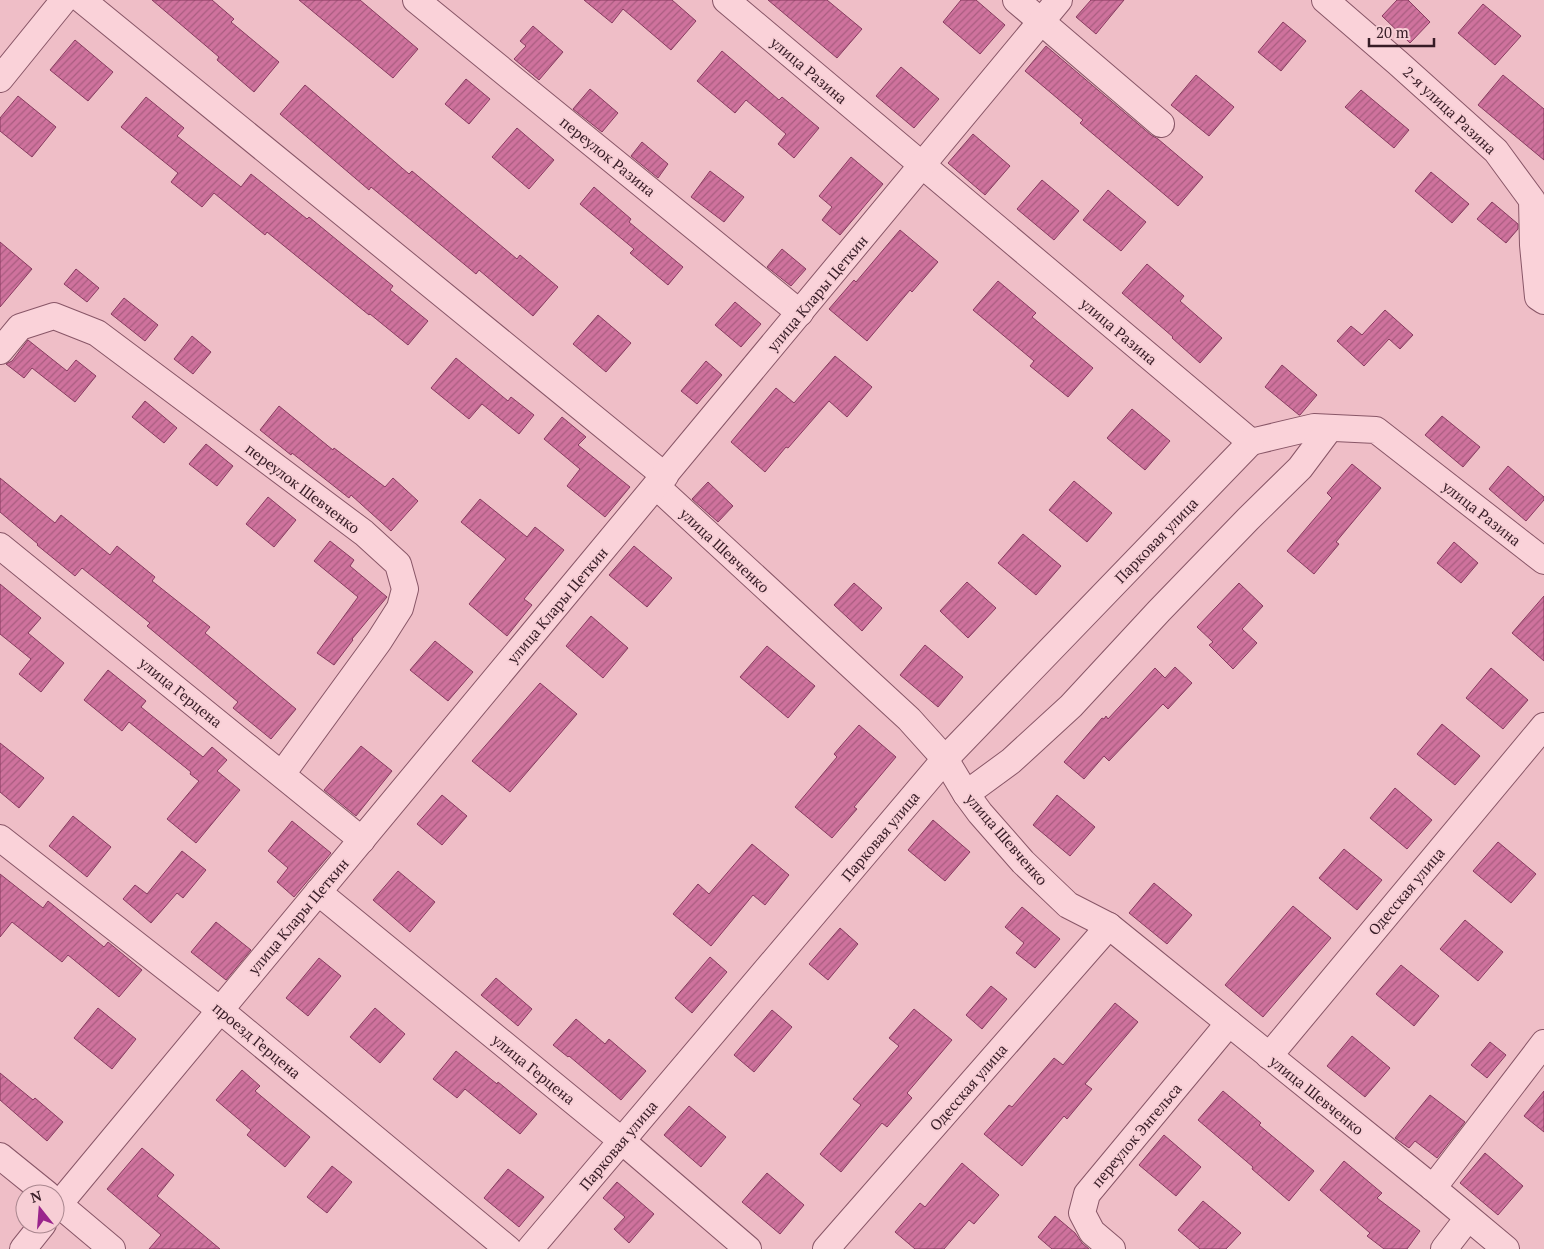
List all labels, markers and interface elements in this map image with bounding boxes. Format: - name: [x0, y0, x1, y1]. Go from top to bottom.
- scale bar: [1369, 15, 1434, 47]
- text: 20 m: [1376, 22, 1409, 42]
- street label: улица Разина: [766, 31, 852, 108]
- street label: 2-я улица Разина: [1399, 62, 1501, 159]
- street label: переулок Разина: [556, 111, 660, 201]
- street label: улица Клары Цеткин: [762, 231, 872, 356]
- street label: улица Разина: [1076, 292, 1162, 369]
- street label: переулок Шевченко: [242, 438, 364, 538]
- street label: улица Разина: [1438, 475, 1526, 550]
- street label: Парковая улица: [1110, 493, 1202, 587]
- street label: улица Шевченко: [675, 503, 774, 597]
- street label: улица Клары Цеткин: [502, 543, 612, 668]
- street label: улица Герцена: [135, 652, 227, 732]
- street label: Парковая улица: [837, 787, 924, 885]
- street label: улица Шевченко: [961, 788, 1053, 889]
- street label: Одесская улица: [1363, 843, 1449, 939]
- street label: улица Клары Цеткин: [243, 854, 353, 979]
- street label: проезд Герцена: [209, 997, 306, 1083]
- street label: улица Герцена: [488, 1029, 580, 1109]
- street label: Одесская улица: [925, 1039, 1012, 1135]
- street label: улица Шевченко: [1265, 1050, 1368, 1139]
- street label: переулок Энгельса: [1086, 1078, 1186, 1191]
- street label: Парковая улица: [575, 1096, 662, 1194]
- north arrow: [15, 1184, 65, 1234]
- text: N: [28, 1185, 44, 1207]

